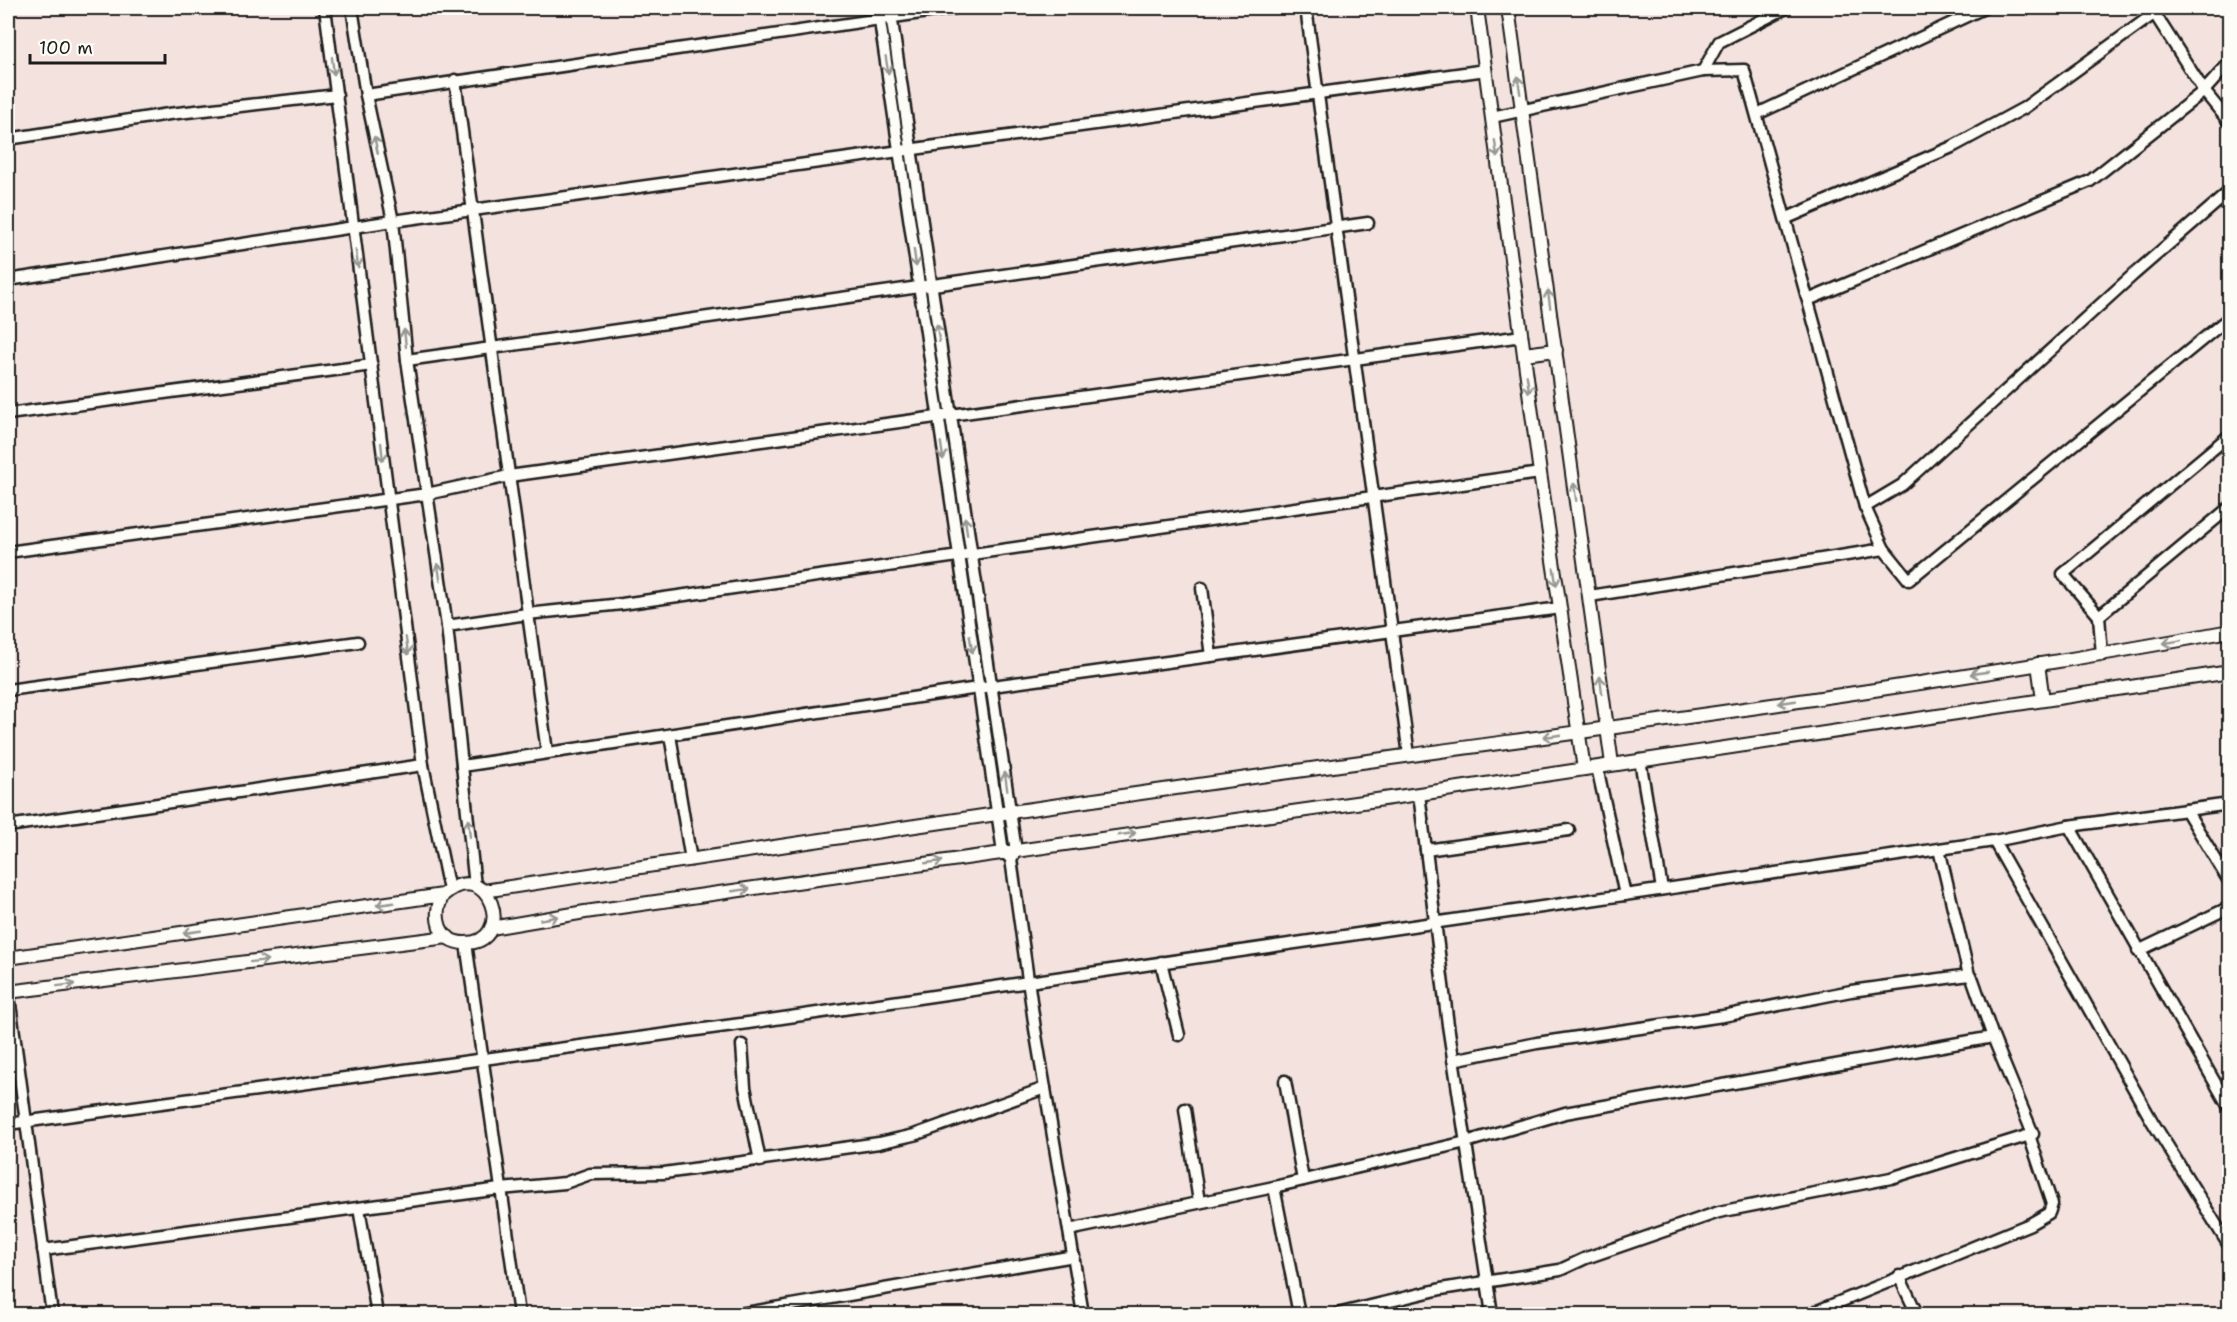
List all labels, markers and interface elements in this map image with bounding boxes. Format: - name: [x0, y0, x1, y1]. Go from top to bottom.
- scale bar: [30, 27, 165, 65]
- text: 100 m: [39, 36, 93, 60]
- one-way arrow: [327, 55, 338, 75]
- one-way arrow: [881, 55, 892, 75]
- one-way arrow: [1514, 75, 1525, 95]
- one-way arrow: [370, 136, 382, 155]
- one-way arrow: [1491, 138, 1502, 158]
- one-way arrow: [910, 248, 921, 268]
- one-way arrow: [351, 249, 362, 268]
- one-way arrow: [1543, 289, 1554, 309]
- one-way arrow: [932, 324, 943, 343]
- one-way arrow: [399, 328, 410, 348]
- one-way arrow: [1522, 373, 1533, 393]
- one-way arrow: [937, 441, 948, 461]
- one-way arrow: [376, 442, 387, 462]
- one-way arrow: [1570, 483, 1581, 502]
- one-way arrow: [960, 517, 971, 536]
- one-way arrow: [434, 563, 445, 582]
- one-way arrow: [1550, 566, 1561, 586]
- one-way arrow: [966, 634, 977, 654]
- one-way arrow: [401, 635, 412, 655]
- one-way arrow: [2163, 637, 2182, 648]
- one-way arrow: [1970, 668, 1990, 679]
- one-way arrow: [1595, 676, 1606, 696]
- one-way arrow: [1777, 696, 1797, 707]
- one-way arrow: [1543, 731, 1563, 742]
- one-way arrow: [1001, 771, 1012, 791]
- one-way arrow: [463, 819, 474, 839]
- one-way arrow: [1117, 829, 1137, 840]
- one-way arrow: [924, 857, 944, 868]
- one-way arrow: [731, 884, 751, 895]
- one-way arrow: [376, 898, 395, 909]
- one-way arrow: [538, 912, 558, 923]
- one-way arrow: [183, 926, 202, 937]
- one-way arrow: [249, 955, 268, 966]
- one-way arrow: [55, 979, 75, 990]

